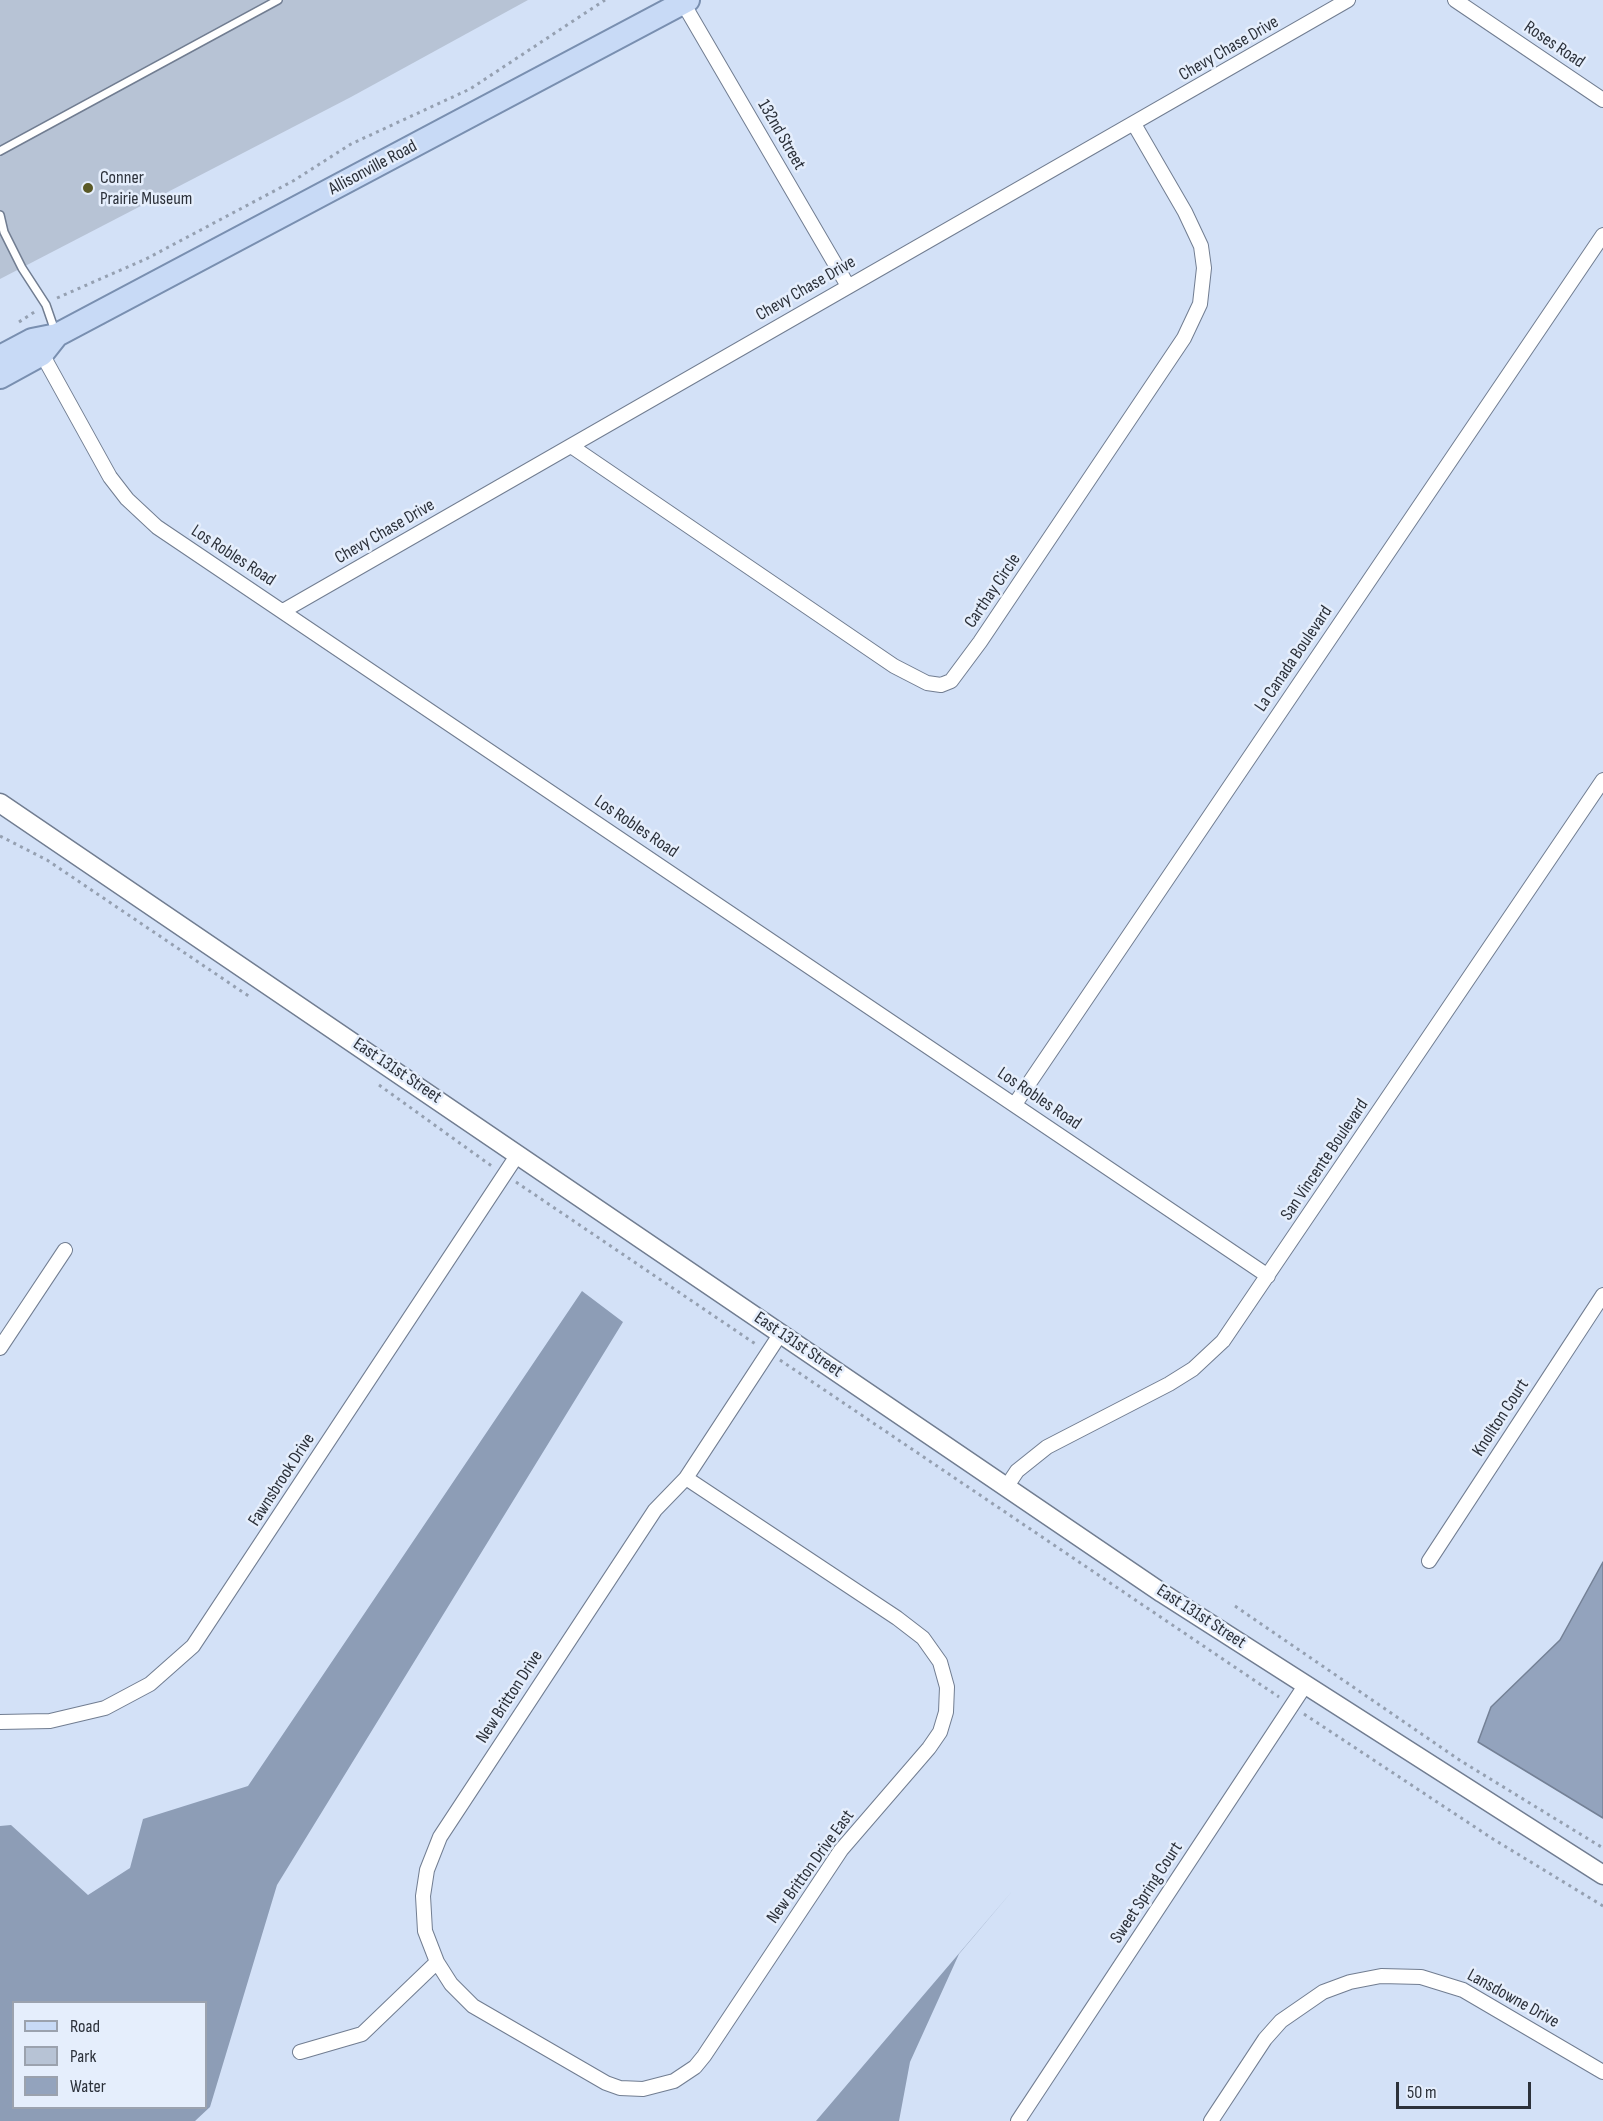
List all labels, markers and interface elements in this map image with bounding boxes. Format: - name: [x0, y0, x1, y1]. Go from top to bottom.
- street label: Chevy Chase Drive: [1175, 12, 1283, 86]
- street label: Roses Road: [1520, 17, 1588, 73]
- street label: 132nd Street: [752, 96, 810, 174]
- street label: Allisonville Road: [325, 136, 421, 200]
- place label: Conner Prairie Museum: [100, 167, 192, 210]
- marker: Conner Prairie Museum: [81, 181, 95, 195]
- street label: Chevy Chase Drive: [752, 252, 860, 326]
- street label: Chevy Chase Drive: [331, 495, 439, 569]
- street label: Los Robles Road: [187, 521, 279, 591]
- street label: Carthay Circle: [960, 550, 1026, 632]
- street label: La Canada Boulevard: [1251, 602, 1337, 716]
- street label: Los Robles Road: [590, 791, 682, 863]
- street label: East 131st Street: [349, 1034, 445, 1108]
- street label: Los Robles Road: [993, 1063, 1085, 1135]
- street label: San Vincente Boulevard: [1276, 1095, 1374, 1225]
- street label: East 131st Street: [750, 1308, 846, 1382]
- street label: Knollton Court: [1468, 1375, 1534, 1461]
- street label: Fawnsbrook Drive: [244, 1430, 320, 1530]
- street label: East 131st Street: [1152, 1580, 1250, 1654]
- street label: New Britton Drive: [472, 1647, 548, 1747]
- street label: New Britton Drive East: [763, 1806, 859, 1928]
- street label: Sweet Spring Court: [1106, 1838, 1188, 1948]
- street label: Lansdowne Drive: [1463, 1965, 1563, 2033]
- legend: [12, 2001, 207, 2109]
- text: Road: [70, 2016, 100, 2037]
- text: Park: [70, 2046, 96, 2067]
- scale bar: [1399, 2070, 1534, 2108]
- text: Water: [70, 2076, 106, 2097]
- text: 50 m: [1407, 2082, 1437, 2103]

